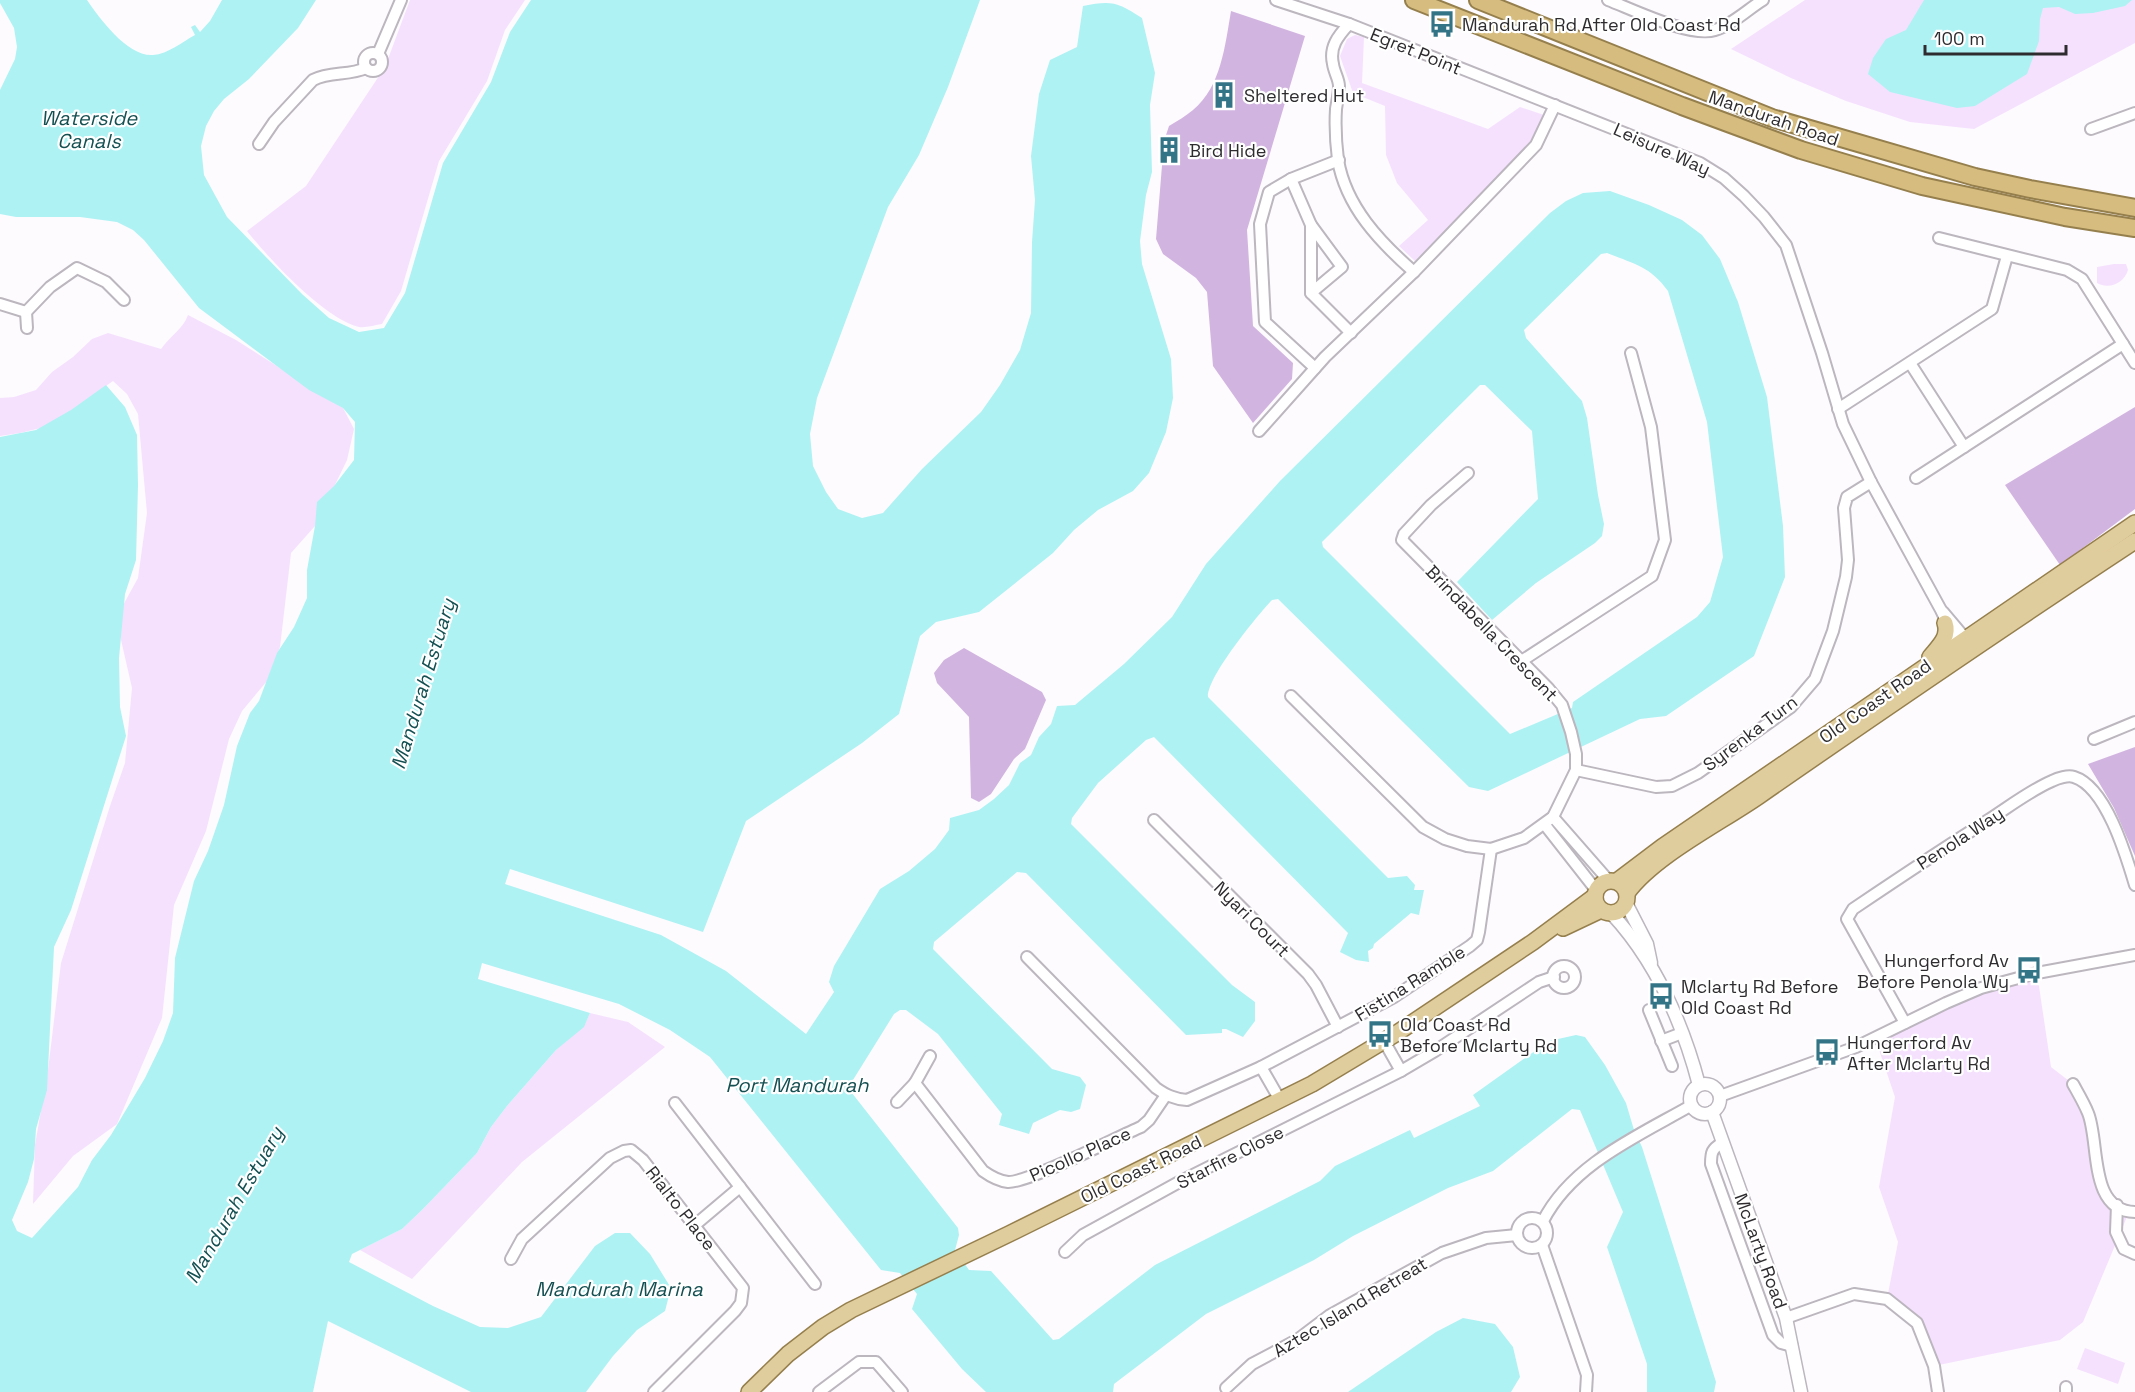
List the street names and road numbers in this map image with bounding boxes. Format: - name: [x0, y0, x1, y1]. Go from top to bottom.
- street label: Egret Point: [1367, 22, 1465, 80]
- street label: Mandurah Road: [1706, 85, 1842, 151]
- street label: Leisure Way: [1610, 117, 1714, 181]
- street label: Brindabella Crescent: [1421, 560, 1563, 706]
- street label: Old Coast Road: [1814, 654, 1936, 748]
- street label: Syrenka Turn: [1698, 690, 1802, 776]
- street label: Penola Way: [1912, 801, 2008, 875]
- street label: Nyari Court: [1209, 876, 1295, 962]
- street label: Fistina Ramble: [1350, 940, 1470, 1026]
- street label: Starfire Close: [1173, 1120, 1287, 1194]
- street label: Picollo Place: [1026, 1121, 1134, 1187]
- street label: Old Coast Road: [1077, 1130, 1205, 1208]
- street label: Rialto Place: [641, 1161, 721, 1255]
- street label: McLarty Road: [1729, 1190, 1793, 1312]
- street label: Aztec Island Retreat: [1269, 1252, 1431, 1362]

